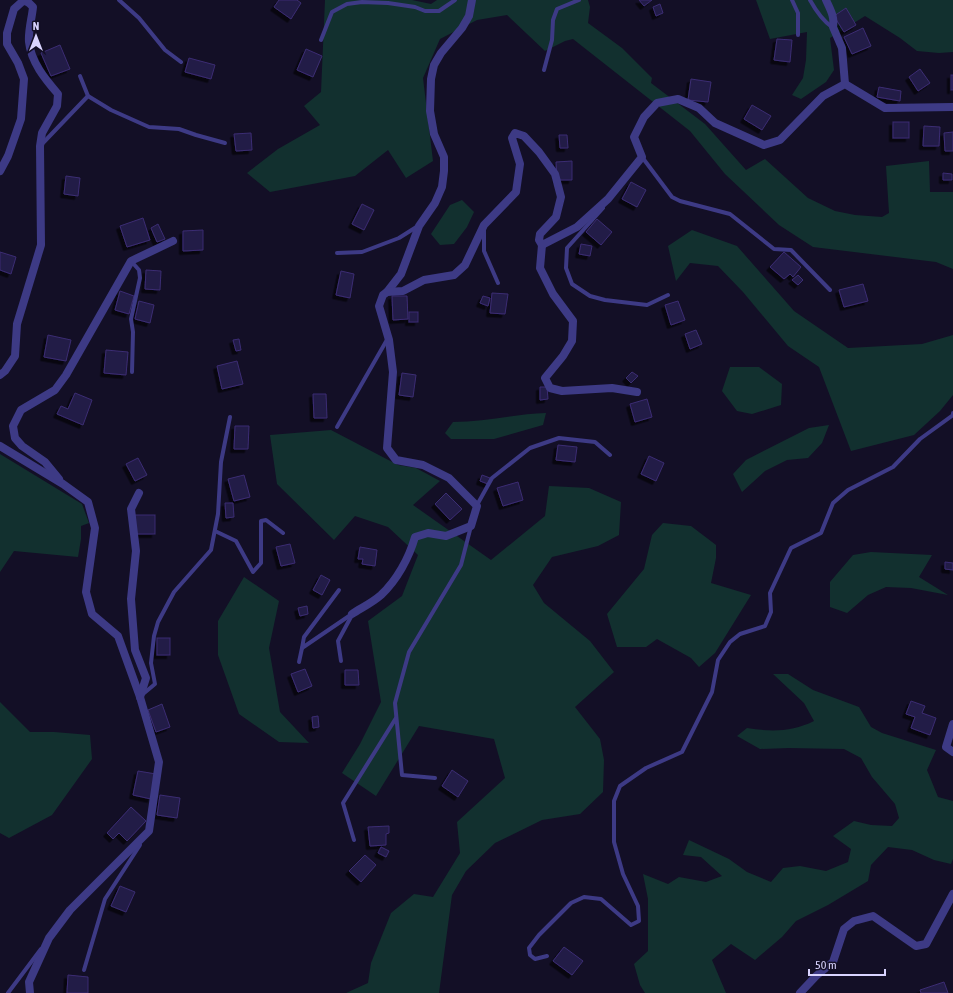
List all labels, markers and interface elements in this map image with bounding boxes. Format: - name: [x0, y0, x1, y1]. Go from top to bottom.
- north arrow: [16, 16, 56, 56]
- text: N: [33, 20, 39, 32]
- scale bar: [809, 951, 885, 977]
- text: 50 m: [815, 958, 837, 972]

